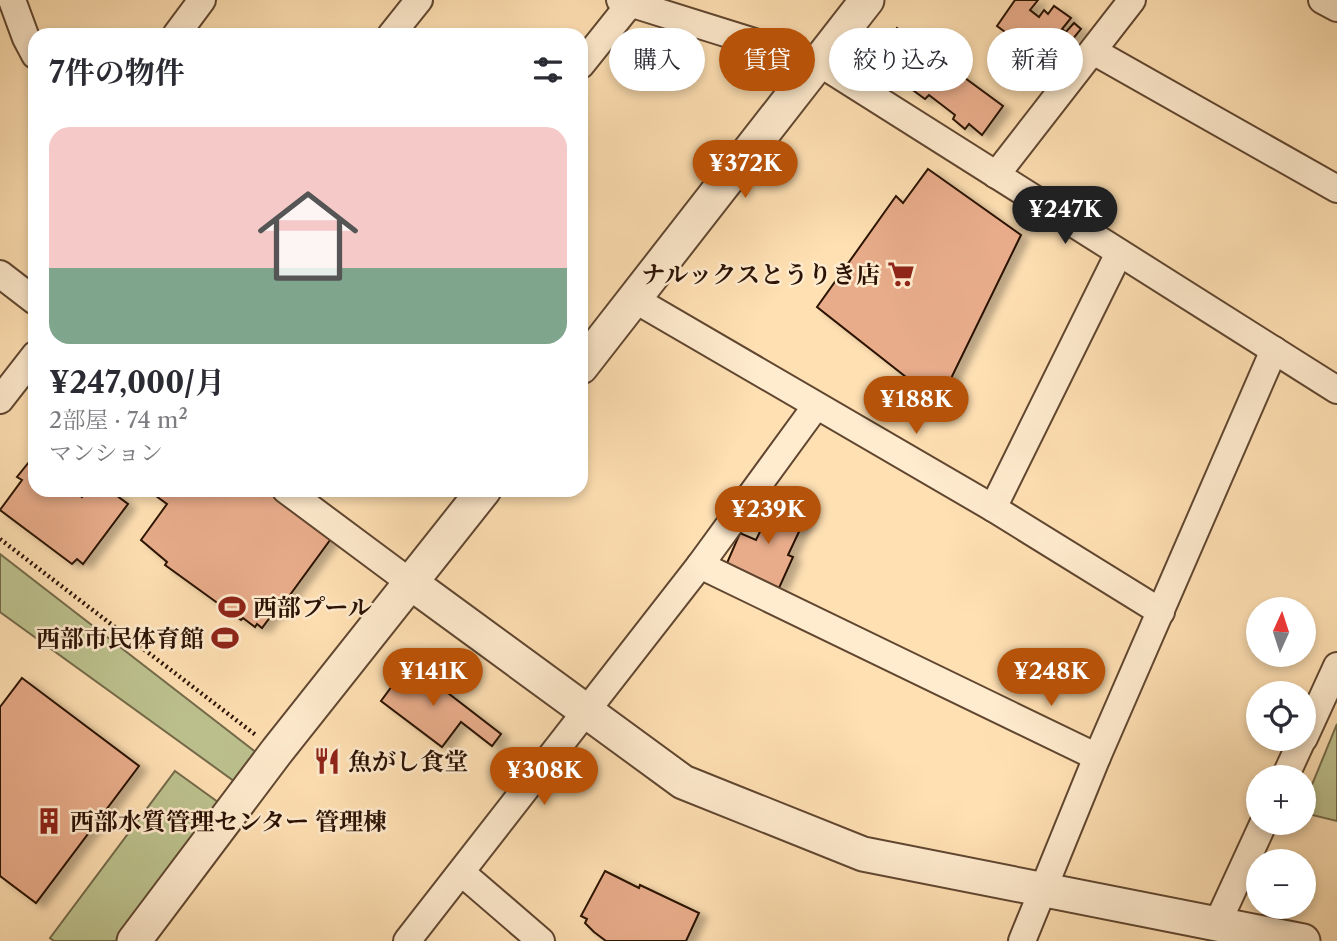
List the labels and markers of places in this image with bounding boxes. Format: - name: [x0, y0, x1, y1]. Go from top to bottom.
- pin: ¥372K: [696, 140, 794, 200]
- pin: ¥247K: [1016, 187, 1114, 246]
- supermarket icon: ナルックスとうりき店: [886, 259, 916, 289]
- place label: ナルックスとうりき店: [641, 260, 880, 289]
- pin: ¥188K: [867, 376, 965, 436]
- pin: ¥239K: [719, 486, 817, 546]
- sports icon: 西部プール: [217, 592, 247, 622]
- place label: 西部プール: [253, 593, 372, 622]
- sports icon: 西部市民体育館: [210, 623, 240, 653]
- place label: 西部市民体育館: [36, 624, 204, 653]
- pin: ¥141K: [384, 648, 482, 708]
- pin: ¥248K: [1002, 648, 1100, 708]
- restaurant icon: 魚がし食堂: [312, 746, 342, 776]
- place label: 魚がし食堂: [348, 747, 468, 776]
- pin: ¥308K: [495, 748, 593, 807]
- building icon: 西部水質管理センター 管理棟: [34, 806, 64, 836]
- place label: 西部水質管理センター 管理棟: [70, 807, 387, 836]

